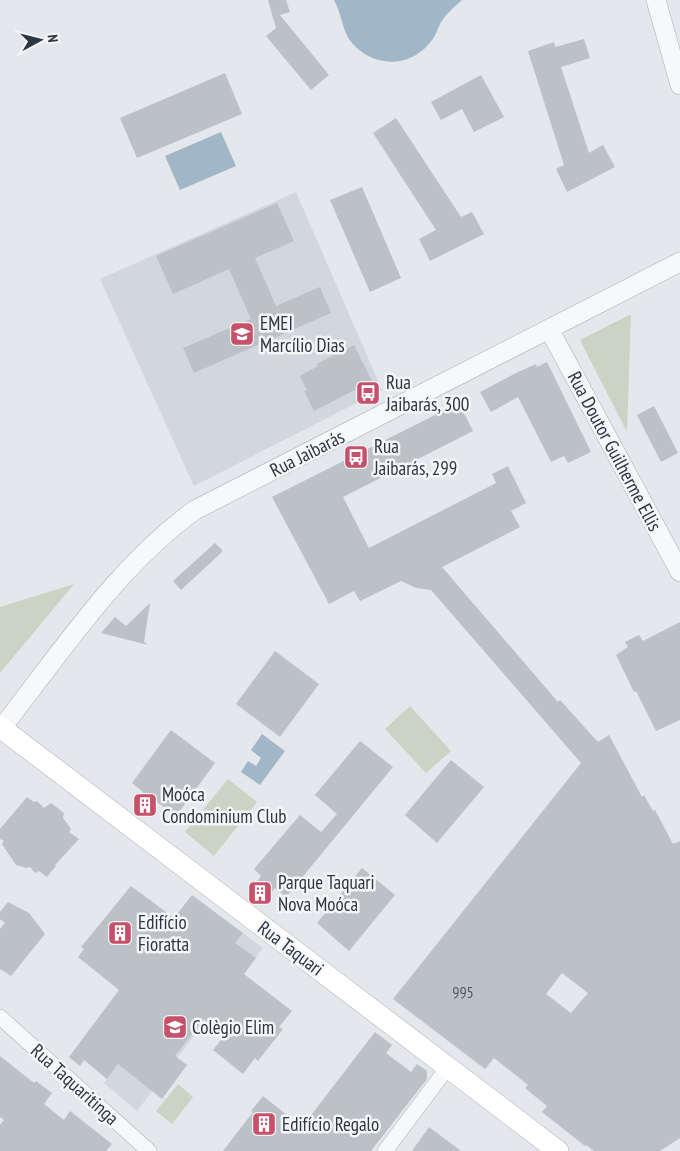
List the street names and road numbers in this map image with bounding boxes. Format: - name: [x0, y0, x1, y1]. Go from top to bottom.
- street label: Rua Doutor Guilherme Ellis: [563, 367, 667, 535]
- street label: Rua Jaibarás: [266, 424, 348, 482]
- street label: Rua Taquari: [253, 915, 329, 981]
- street label: Rua Taquaritinga: [26, 1038, 124, 1130]

